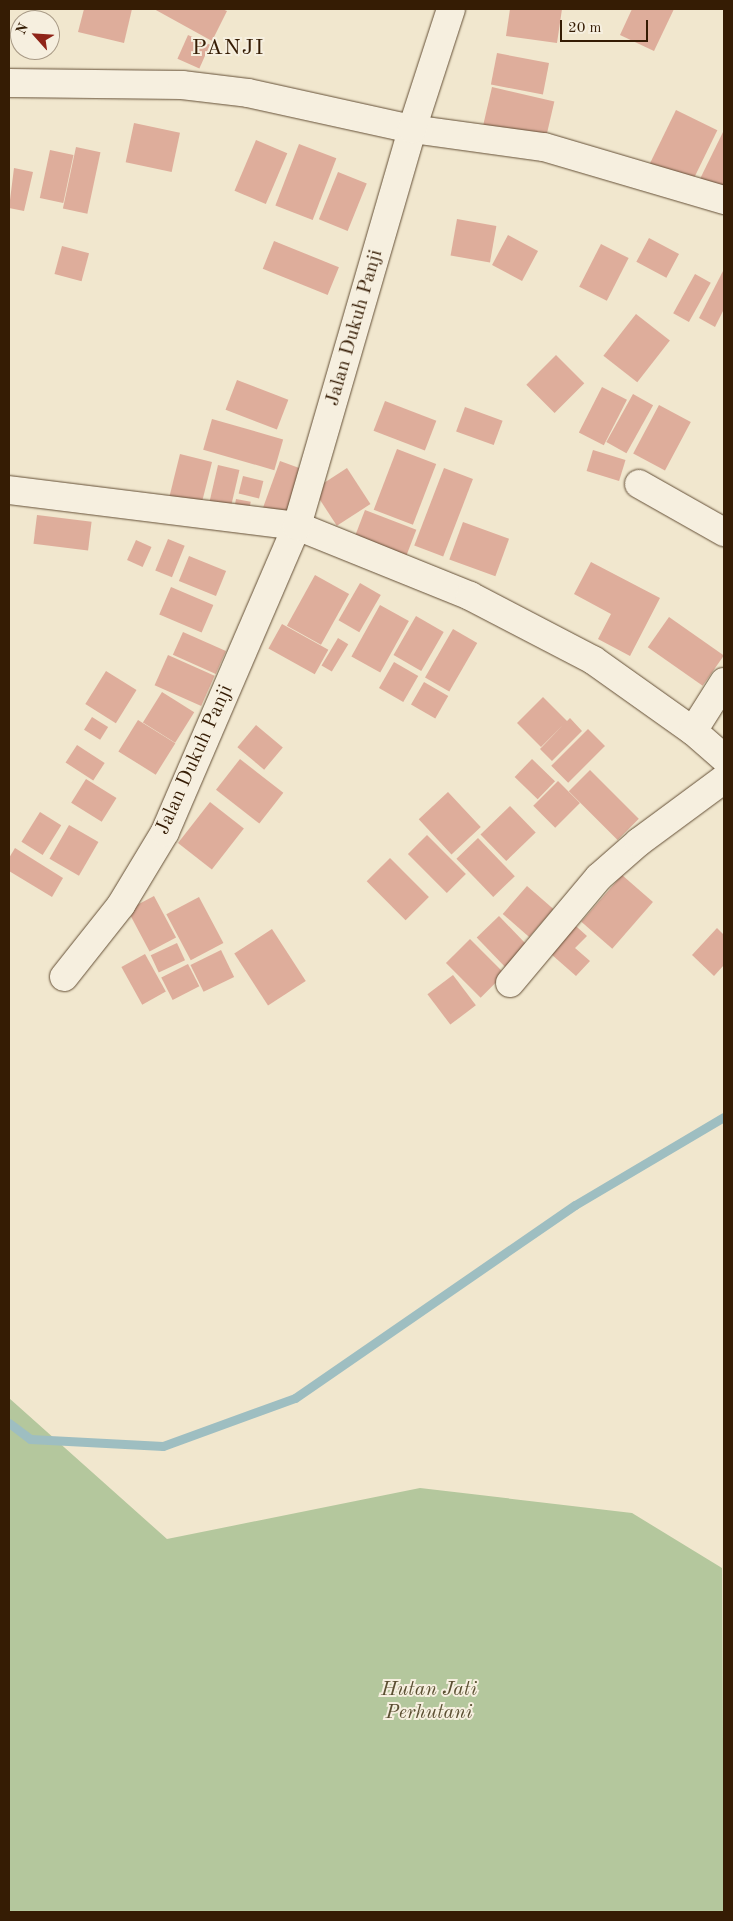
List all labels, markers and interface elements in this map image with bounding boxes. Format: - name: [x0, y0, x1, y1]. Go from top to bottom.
- north arrow: [10, 10, 60, 60]
- scale bar: [563, 10, 650, 42]
- text: N: [14, 21, 31, 37]
- text: 20 m: [568, 21, 602, 36]
- district label: PANJI: [191, 36, 265, 62]
- street label: Jalan Dukuh Panji: [321, 247, 389, 409]
- street label: Jalan Dukuh Panji: [151, 681, 239, 839]
- park label: Hutan Jati Perhutani: [381, 1678, 477, 1725]

